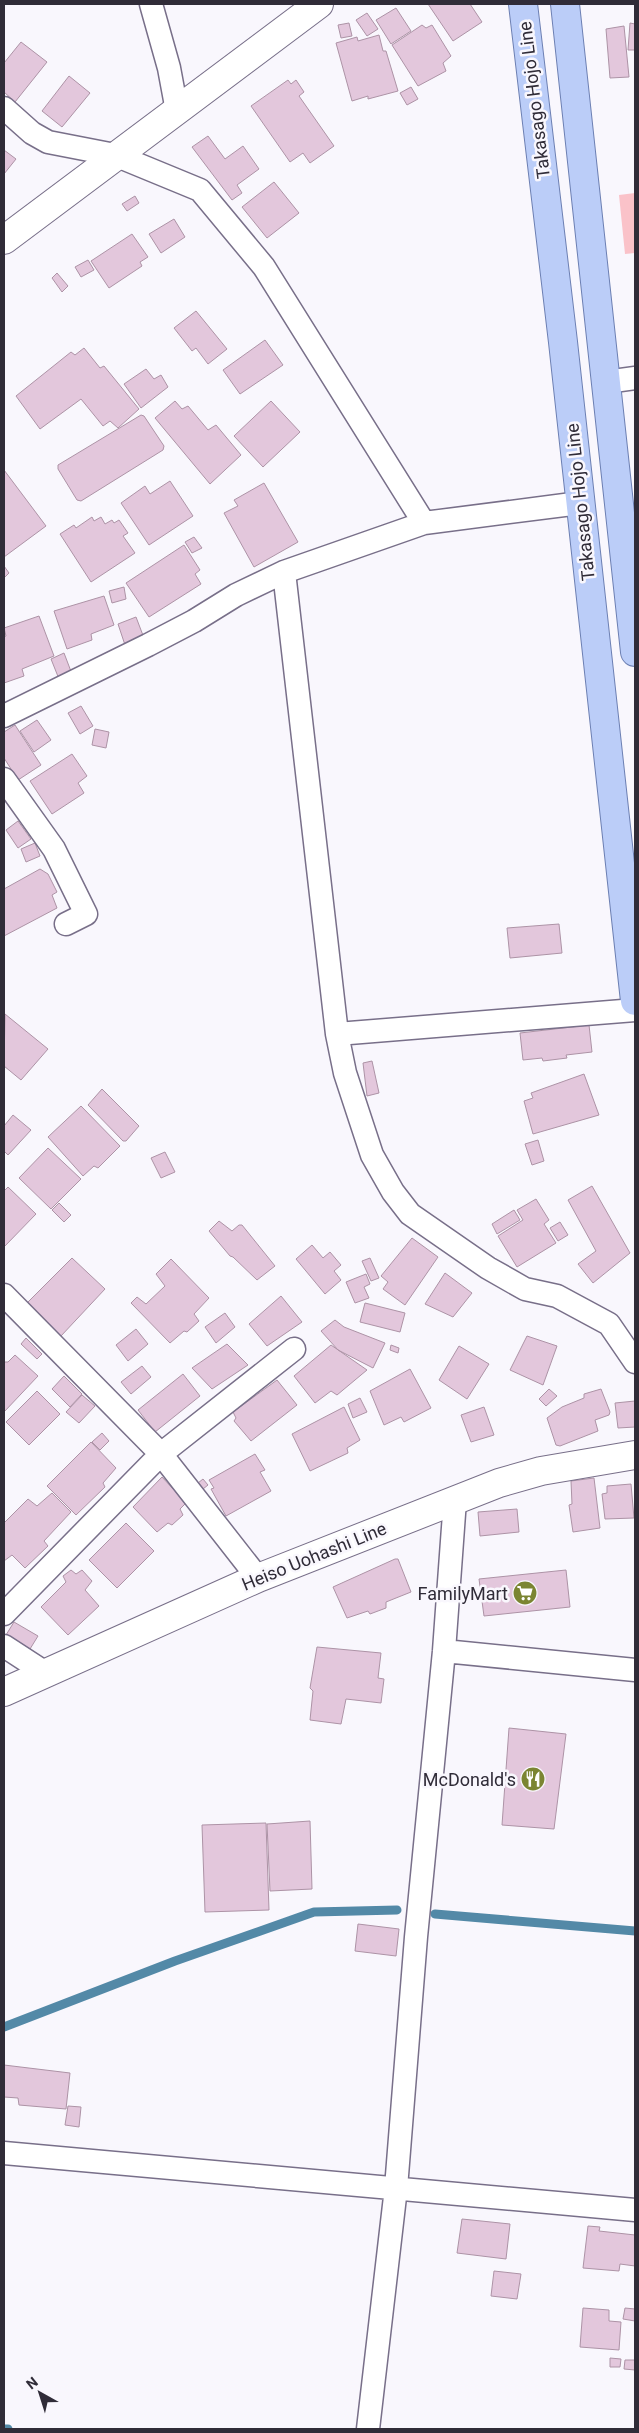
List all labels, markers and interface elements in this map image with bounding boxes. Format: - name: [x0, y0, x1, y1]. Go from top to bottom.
- street label: Takasago Hojo Line: [514, 20, 554, 180]
- street label: Takasago Hojo Line: [561, 422, 599, 582]
- street label: Heiso Uohashi Line: [239, 1517, 389, 1595]
- supermarket icon: FamilyMart: [512, 1580, 538, 1606]
- place label: FamilyMart: [418, 1583, 508, 1604]
- restaurant icon: McDonald's: [520, 1766, 546, 1792]
- place label: McDonald's: [423, 1769, 516, 1790]
- north arrow: [15, 2368, 65, 2418]
- text: N: [23, 2374, 41, 2392]

